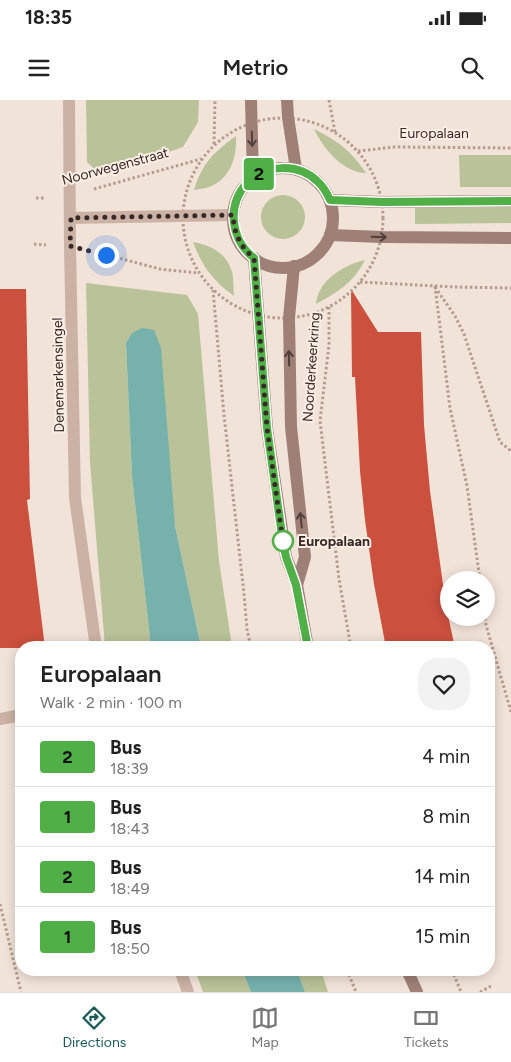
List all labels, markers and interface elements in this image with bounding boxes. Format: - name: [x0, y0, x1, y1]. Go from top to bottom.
- text: 18:35: [25, 6, 72, 29]
- icon: menu: [25, 54, 53, 82]
- text: Metrio: [223, 54, 288, 81]
- icon: search: [458, 54, 486, 82]
- street label: Europalaan: [399, 125, 469, 142]
- one-way arrow: [248, 130, 257, 146]
- street label: Noorwegenstraat: [60, 144, 170, 189]
- line badge: 2: [243, 158, 275, 190]
- text: 2: [254, 163, 264, 185]
- one-way arrow: [370, 232, 387, 242]
- your location: [94, 243, 119, 268]
- street label: Noorderkeerkring: [299, 312, 324, 422]
- street label: Denemarkensingel: [49, 317, 68, 433]
- one-way arrow: [285, 350, 294, 366]
- one-way arrow: [296, 512, 306, 528]
- marker: Europalaan: [272, 530, 294, 552]
- place label: Europalaan: [298, 533, 370, 550]
- map controls: [440, 571, 495, 626]
- button: layers: [440, 571, 495, 626]
- button: heart: [418, 658, 470, 710]
- text: Europalaan: [40, 659, 162, 688]
- text: Walk · 2 min · 100 m: [40, 693, 182, 712]
- text: Bus: [110, 736, 141, 759]
- text: 4 min: [422, 745, 470, 768]
- text: 2: [62, 746, 73, 768]
- text: 18:39: [110, 759, 148, 778]
- text: Bus: [110, 796, 141, 819]
- text: 8 min: [422, 805, 470, 828]
- text: 1: [64, 806, 71, 828]
- text: 18:43: [110, 819, 149, 838]
- text: Bus: [110, 856, 141, 879]
- text: 14 min: [414, 865, 470, 888]
- text: 2: [62, 866, 73, 888]
- text: 18:49: [110, 879, 149, 898]
- text: Bus: [110, 916, 141, 939]
- text: 15 min: [415, 925, 470, 948]
- text: 1: [64, 926, 71, 948]
- text: 18:50: [110, 939, 150, 958]
- tab: Directions: [62, 1004, 126, 1051]
- tab: Map: [251, 1004, 279, 1051]
- tab: Tickets: [404, 1004, 449, 1051]

